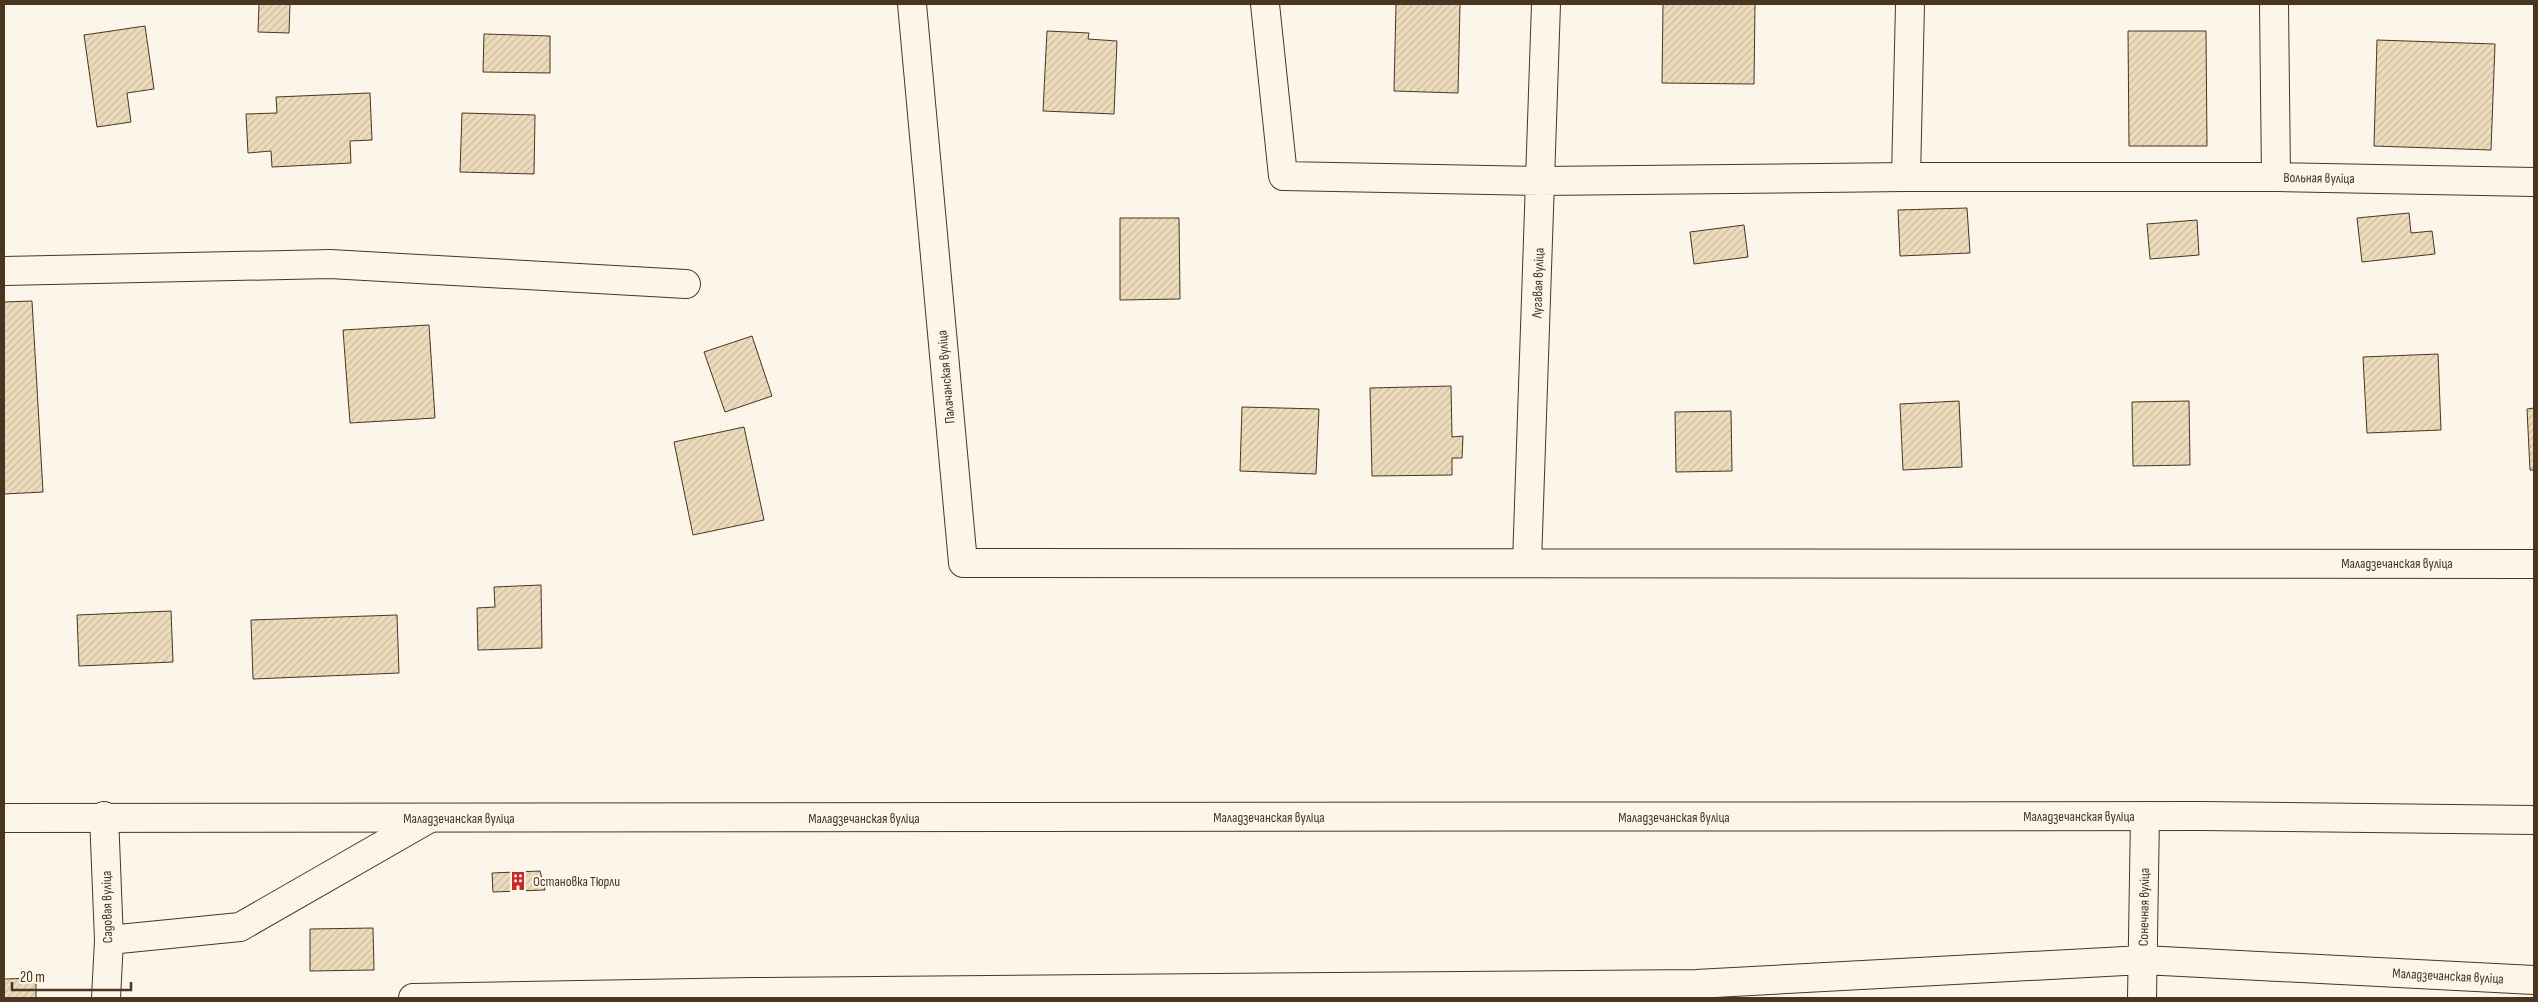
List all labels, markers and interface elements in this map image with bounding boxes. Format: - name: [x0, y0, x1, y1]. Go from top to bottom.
- street label: Вольная вуліца: [2283, 169, 2355, 187]
- street label: Лугавая вуліца: [1528, 248, 1548, 319]
- street label: Палачанская вуліца: [933, 330, 959, 424]
- street label: Маладзечанская вуліца: [2341, 555, 2453, 572]
- street label: Маладзечанская вуліца: [2023, 808, 2135, 825]
- street label: Маладзечанская вуліца: [1213, 809, 1325, 826]
- street label: Маладзечанская вуліца: [1618, 809, 1730, 826]
- street label: Маладзечанская вуліца: [403, 810, 515, 827]
- street label: Маладзечанская вуліца: [808, 810, 920, 827]
- street label: Сонечная вуліца: [2135, 868, 2153, 946]
- building icon: Остановка Тюрли: [507, 870, 529, 892]
- street label: Садовая вуліца: [98, 871, 116, 943]
- place label: Остановка Тюрли: [533, 873, 620, 890]
- scale bar: [12, 960, 131, 992]
- street label: Маладзечанская вуліца: [2392, 965, 2504, 987]
- text: 20 m: [20, 968, 45, 987]

